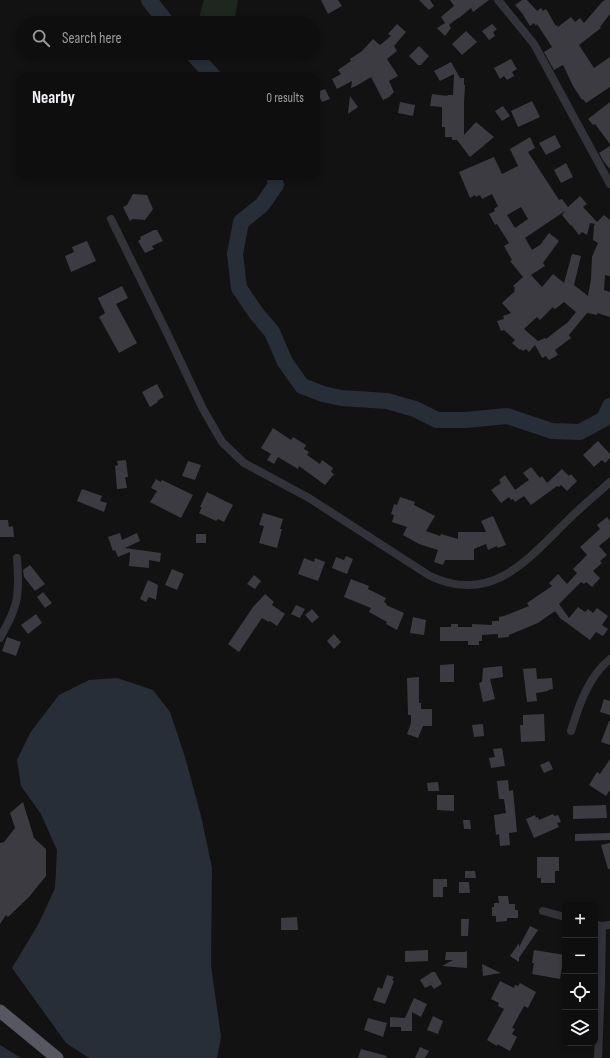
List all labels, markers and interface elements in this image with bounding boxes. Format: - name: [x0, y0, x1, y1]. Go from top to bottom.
- search box: [16, 16, 320, 60]
- icon: search: [30, 27, 52, 49]
- text: Search here: [62, 29, 122, 48]
- text: Nearby: [32, 88, 75, 108]
- text: 0 results: [266, 90, 304, 106]
- map controls: [562, 902, 598, 1046]
- button: +: [562, 902, 598, 938]
- button: −: [562, 938, 598, 974]
- button: locate: [562, 974, 598, 1010]
- button: layers: [562, 1010, 598, 1046]

